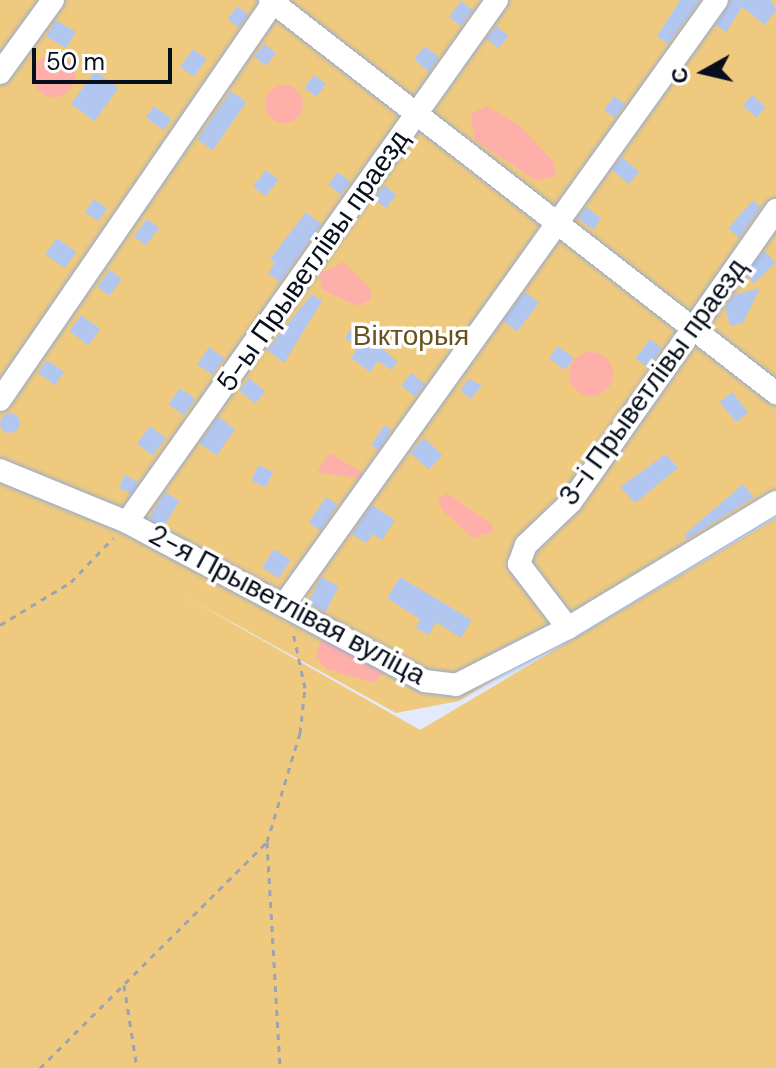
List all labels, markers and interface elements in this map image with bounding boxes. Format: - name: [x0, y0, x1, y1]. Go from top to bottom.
- scale bar: [36, 32, 176, 82]
- north arrow: [664, 32, 744, 112]
- text: 50 m: [46, 46, 105, 77]
- text: С: [664, 66, 695, 85]
- street label: 5-ы Прыветлівы праезд: [210, 124, 416, 398]
- street label: 3-і Прыветлівы праезд: [552, 252, 754, 512]
- park label: Вікторыя: [353, 319, 469, 353]
- street label: 2-я Прыветлівая вуліца: [143, 518, 431, 692]

